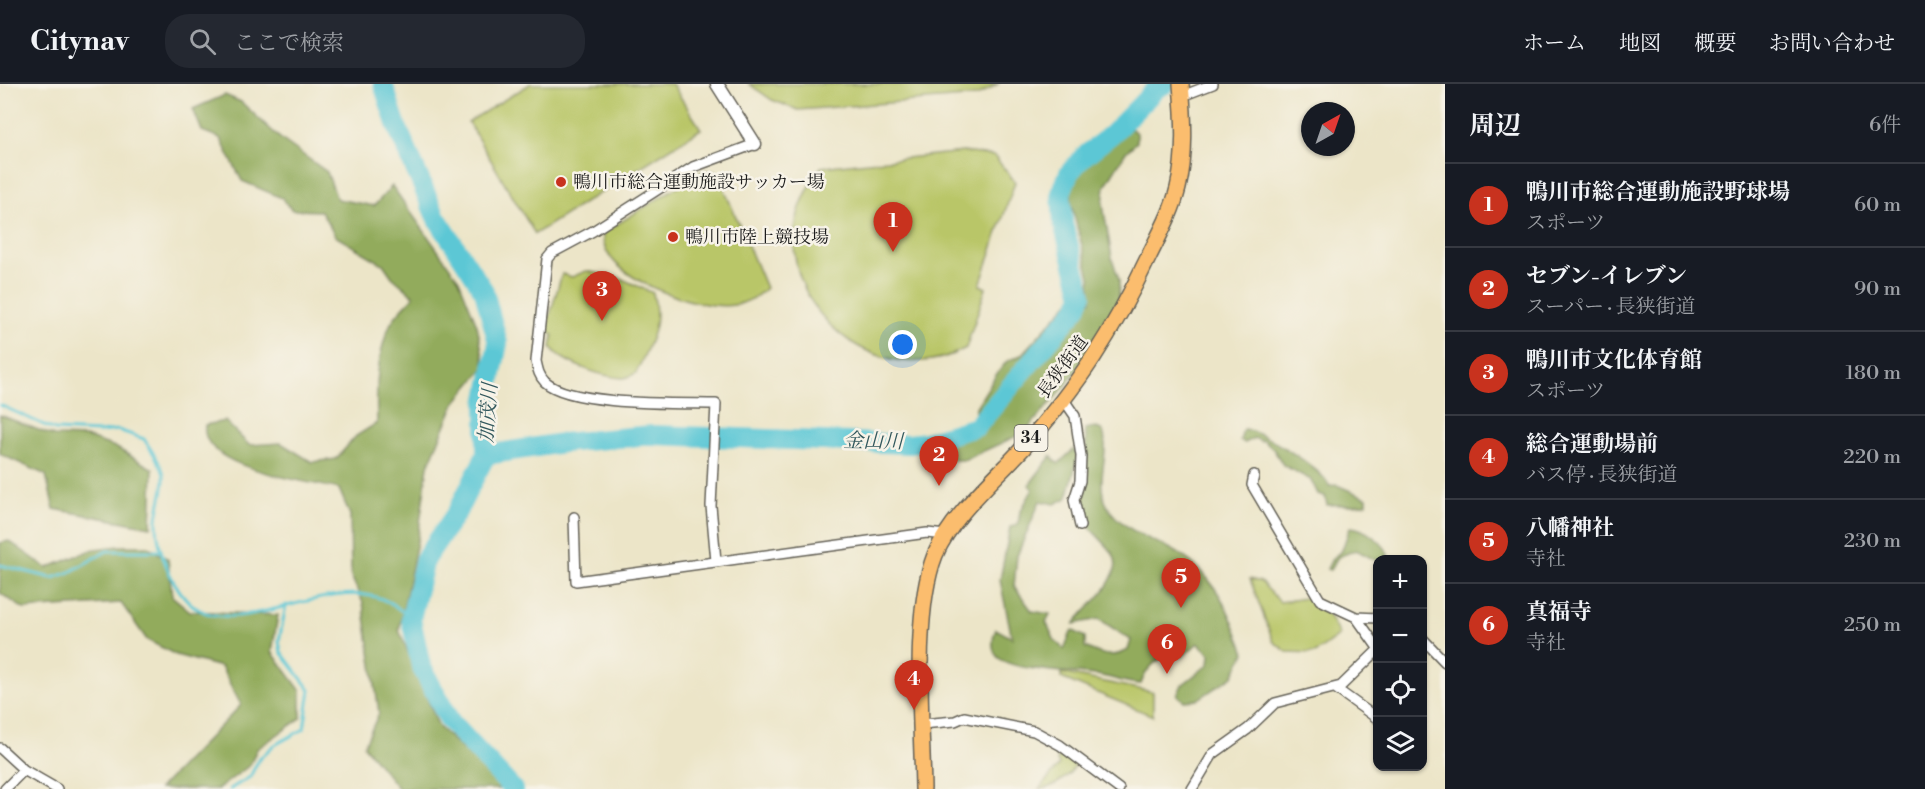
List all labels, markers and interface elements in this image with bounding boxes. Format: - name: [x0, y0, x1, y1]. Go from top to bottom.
- search box: [165, 14, 585, 68]
- text: Citynav: [30, 24, 129, 59]
- icon: search: [186, 25, 219, 58]
- text: ここで検索: [234, 30, 344, 57]
- text: ホーム: [1523, 31, 1586, 57]
- text: 地図: [1619, 31, 1661, 57]
- text: 概要: [1694, 31, 1736, 57]
- text: お問い合わせ: [1769, 31, 1895, 57]
- north arrow: [1301, 102, 1355, 156]
- text: 周辺: [1469, 110, 1521, 142]
- text: 6件: [1869, 113, 1901, 138]
- place label: 鴨川市総合運動施設サッカー場: [573, 171, 825, 194]
- marker: 鴨川市総合運動施設サッカー場: [554, 175, 568, 189]
- text: 鴨川市総合運動施設野球場: [1526, 179, 1790, 206]
- text: 1: [1484, 193, 1493, 218]
- text: 60 m: [1854, 193, 1901, 218]
- pin: 1: [874, 202, 912, 252]
- text: スポーツ: [1526, 211, 1605, 236]
- place label: 鴨川市陸上競技場: [685, 226, 829, 249]
- marker: 鴨川市陸上競技場: [666, 230, 680, 244]
- text: セブン-イレブン: [1526, 263, 1687, 290]
- pin: 3: [582, 272, 622, 321]
- text: 2: [1482, 277, 1495, 302]
- text: 90 m: [1854, 277, 1901, 302]
- text: スーパー · 長狭街道: [1526, 295, 1696, 320]
- your location: [888, 330, 917, 359]
- street label: 長狭街道: [1033, 331, 1093, 403]
- text: 鴨川市文化体育館: [1526, 347, 1702, 374]
- text: 3: [1482, 361, 1495, 386]
- text: 180 m: [1846, 361, 1901, 386]
- text: スポーツ: [1526, 379, 1605, 404]
- water label: 加茂川: [474, 380, 504, 444]
- road number: 34: [1014, 425, 1048, 451]
- water label: 金山川: [843, 429, 905, 455]
- text: 総合運動場前: [1526, 431, 1658, 458]
- pin: 2: [920, 436, 958, 486]
- text: 4: [1482, 445, 1495, 470]
- text: 220 m: [1843, 445, 1901, 470]
- text: バス停 · 長狭街道: [1526, 463, 1678, 488]
- text: 八幡神社: [1526, 515, 1614, 542]
- text: 5: [1482, 529, 1495, 554]
- text: 230 m: [1844, 529, 1901, 554]
- text: 寺社: [1526, 547, 1566, 572]
- map controls: [1373, 555, 1427, 771]
- button: +: [1373, 555, 1427, 609]
- pin: 5: [1162, 558, 1200, 608]
- text: 真福寺: [1526, 599, 1592, 626]
- button: −: [1373, 609, 1427, 663]
- text: 6: [1482, 613, 1495, 638]
- text: 250 m: [1844, 613, 1901, 638]
- pin: 6: [1148, 624, 1186, 674]
- text: 寺社: [1526, 631, 1566, 656]
- pin: 4: [894, 660, 934, 710]
- button: locate: [1373, 663, 1427, 717]
- button: layers: [1373, 717, 1427, 771]

